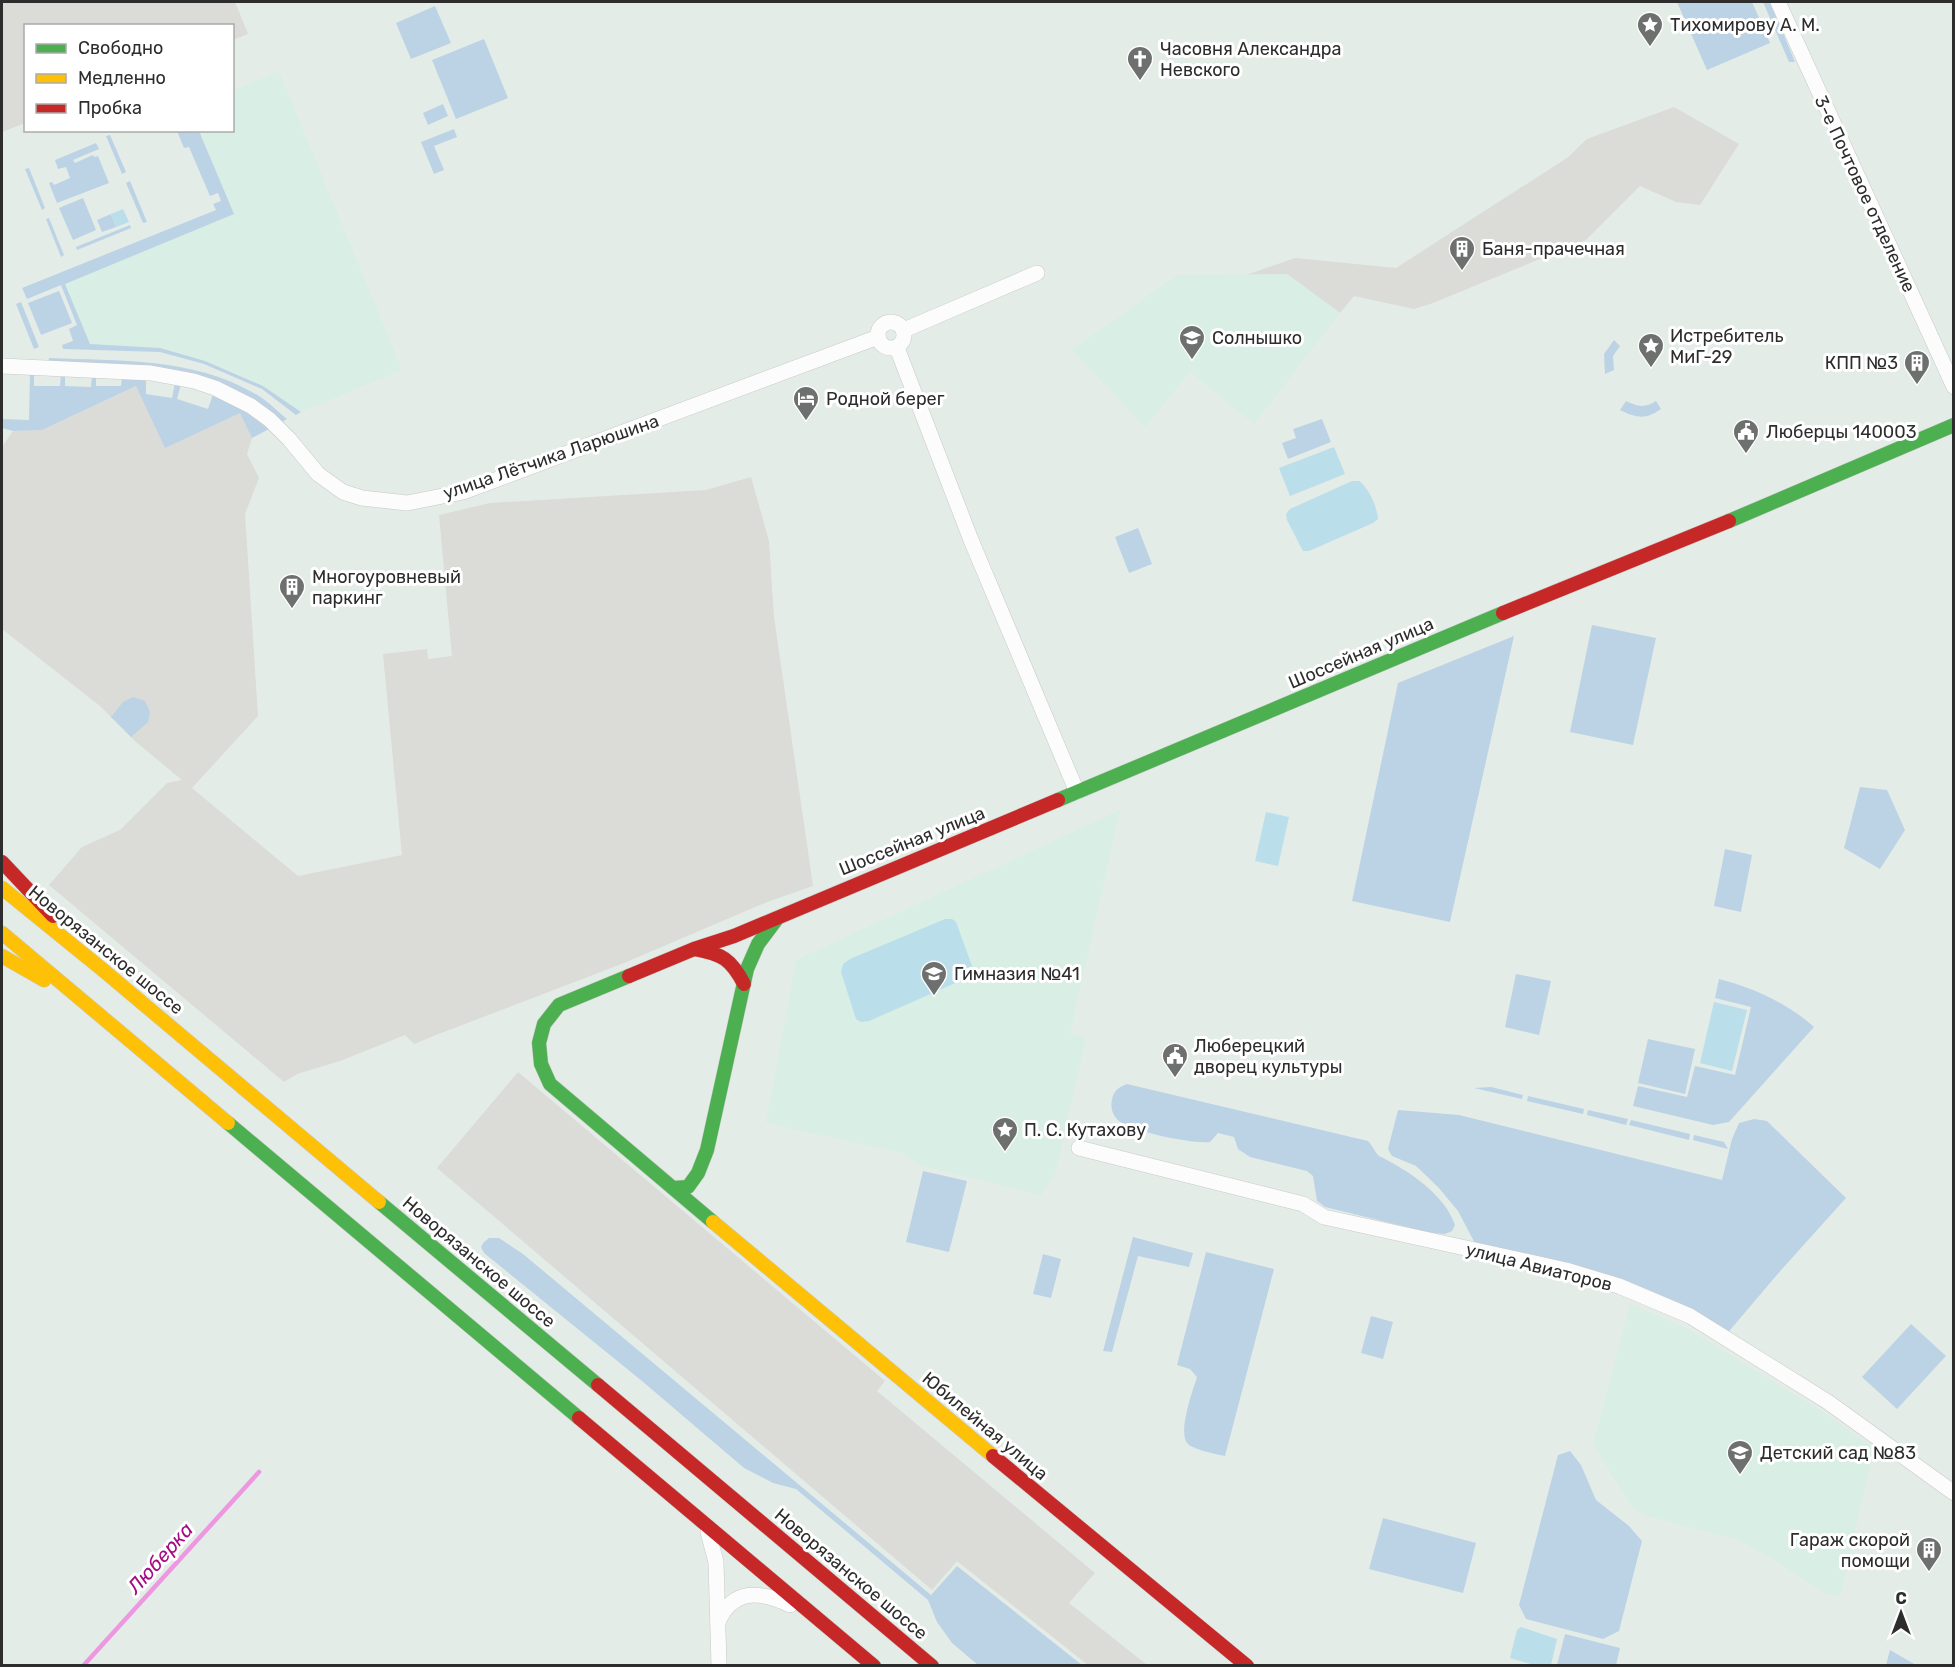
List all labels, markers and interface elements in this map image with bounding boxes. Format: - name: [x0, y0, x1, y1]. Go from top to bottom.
- place icon: Тихомирову А. М.: [1635, 10, 1665, 48]
- place label: Тихомирову А. М.: [1670, 14, 1820, 36]
- legend: [24, 24, 234, 132]
- text: Свободно: [78, 37, 163, 59]
- place label: Часовня Александра Невского: [1160, 38, 1341, 81]
- church icon: Часовня Александра Невского: [1125, 44, 1155, 82]
- text: Медленно: [78, 67, 166, 89]
- street label: 3-е Почтовое отделение: [1810, 92, 1920, 296]
- text: Пробка: [78, 97, 142, 119]
- building icon: Баня-прачечная: [1447, 234, 1477, 272]
- place label: Баня-прачечная: [1482, 238, 1625, 260]
- school or university icon: Солнышко: [1177, 323, 1207, 361]
- place label: Истребитель МиГ-29: [1670, 325, 1783, 368]
- place label: Солнышко: [1212, 327, 1302, 349]
- place icon: Истребитель МиГ-29: [1636, 331, 1666, 369]
- building icon: КПП №3: [1902, 348, 1932, 386]
- place label: КПП №3: [1825, 352, 1898, 374]
- hotel icon: Родной берег: [791, 384, 821, 422]
- place label: Родной берег: [826, 388, 945, 410]
- street label: улица Лётчика Ларюшина: [440, 410, 662, 504]
- public building icon: Люберцы 140003: [1731, 417, 1761, 455]
- place label: Люберцы 140003: [1766, 421, 1917, 443]
- place label: Многоуровневый паркинг: [312, 566, 461, 609]
- building icon: Многоуровневый паркинг: [277, 572, 307, 610]
- street label: Шоссейная улица: [1285, 613, 1437, 693]
- street label: Шоссейная улица: [836, 802, 988, 880]
- street label: Новорязанское шоссе: [24, 881, 188, 1019]
- school or university icon: Гимназия №41: [919, 959, 949, 997]
- place label: Гимназия №41: [954, 963, 1080, 985]
- place label: Люберецкий дворец культуры: [1194, 1035, 1343, 1078]
- public building icon: Люберецкий дворец культуры: [1160, 1041, 1190, 1079]
- place icon: П. С. Кутахову: [990, 1115, 1020, 1153]
- place label: П. С. Кутахову: [1024, 1119, 1146, 1141]
- street label: Новорязанское шоссе: [398, 1192, 560, 1332]
- street label: улица Авиаторов: [1464, 1238, 1614, 1296]
- street label: Юбилейная улица: [918, 1367, 1052, 1485]
- school or university icon: Детский сад №83: [1725, 1438, 1755, 1476]
- place label: Детский сад №83: [1760, 1442, 1916, 1464]
- street label: Новорязанское шоссе: [770, 1504, 932, 1644]
- water label: Люберка: [121, 1517, 198, 1599]
- place label: Гараж скорой помощи: [1790, 1529, 1910, 1572]
- building icon: Гараж скорой помощи: [1914, 1535, 1944, 1573]
- north arrow: [1871, 1583, 1931, 1643]
- text: С: [1895, 1589, 1907, 1608]

